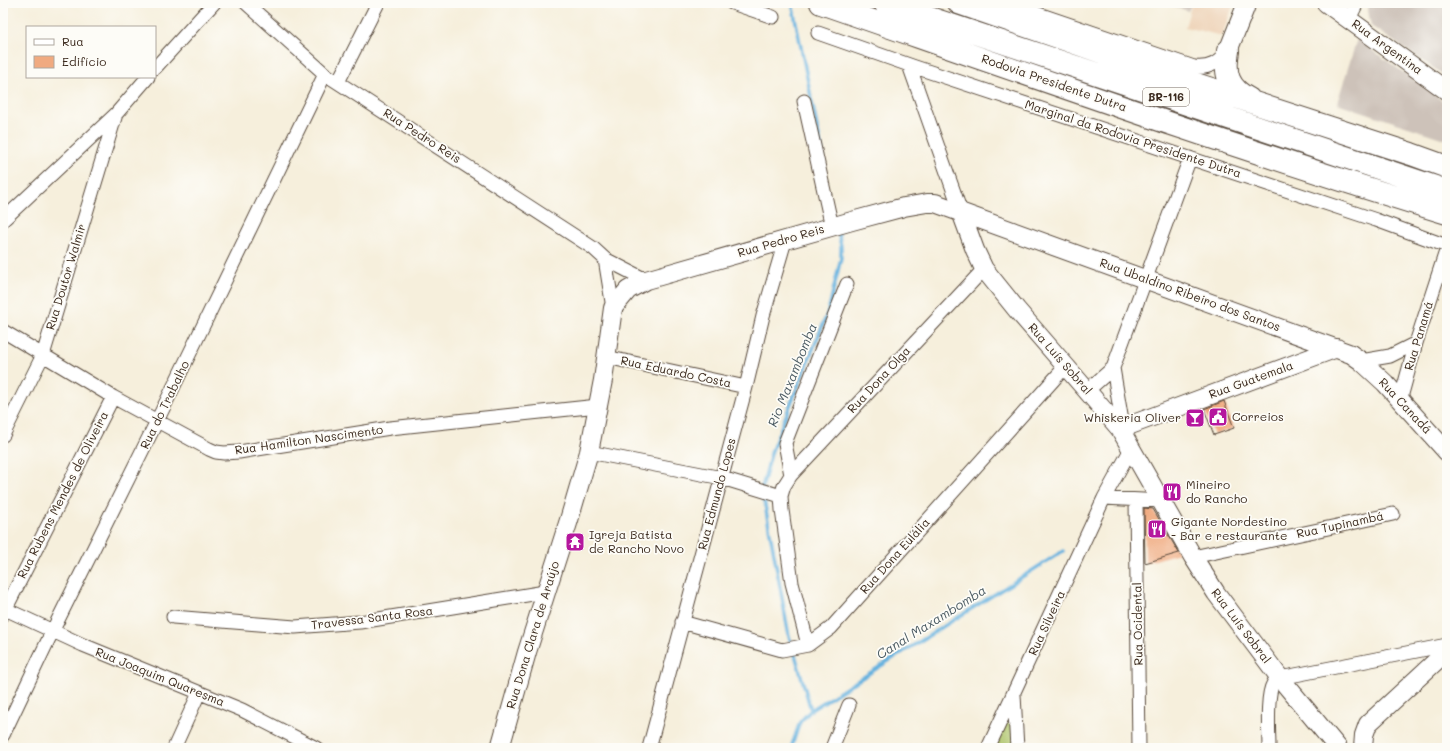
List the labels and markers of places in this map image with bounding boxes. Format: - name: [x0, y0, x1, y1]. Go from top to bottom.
- public building icon: Correios: [1207, 406, 1229, 428]
- bar icon: Whiskeria Oliver: [1184, 407, 1206, 429]
- place label: Correios: [1232, 408, 1284, 424]
- place label: Whiskeria Oliver: [1083, 409, 1181, 425]
- place label: Mineiro do Rancho: [1186, 476, 1247, 506]
- restaurant icon: Mineiro do Rancho: [1161, 481, 1183, 503]
- place label: Gigante Nordestino - Bar e restaurante: [1171, 513, 1287, 543]
- restaurant icon: Gigante Nordestino - Bar e restaurante: [1146, 518, 1168, 540]
- place label: Igreja Batista de Rancho Novo: [589, 526, 684, 556]
- temple icon: Igreja Batista de Rancho Novo: [564, 531, 586, 553]

